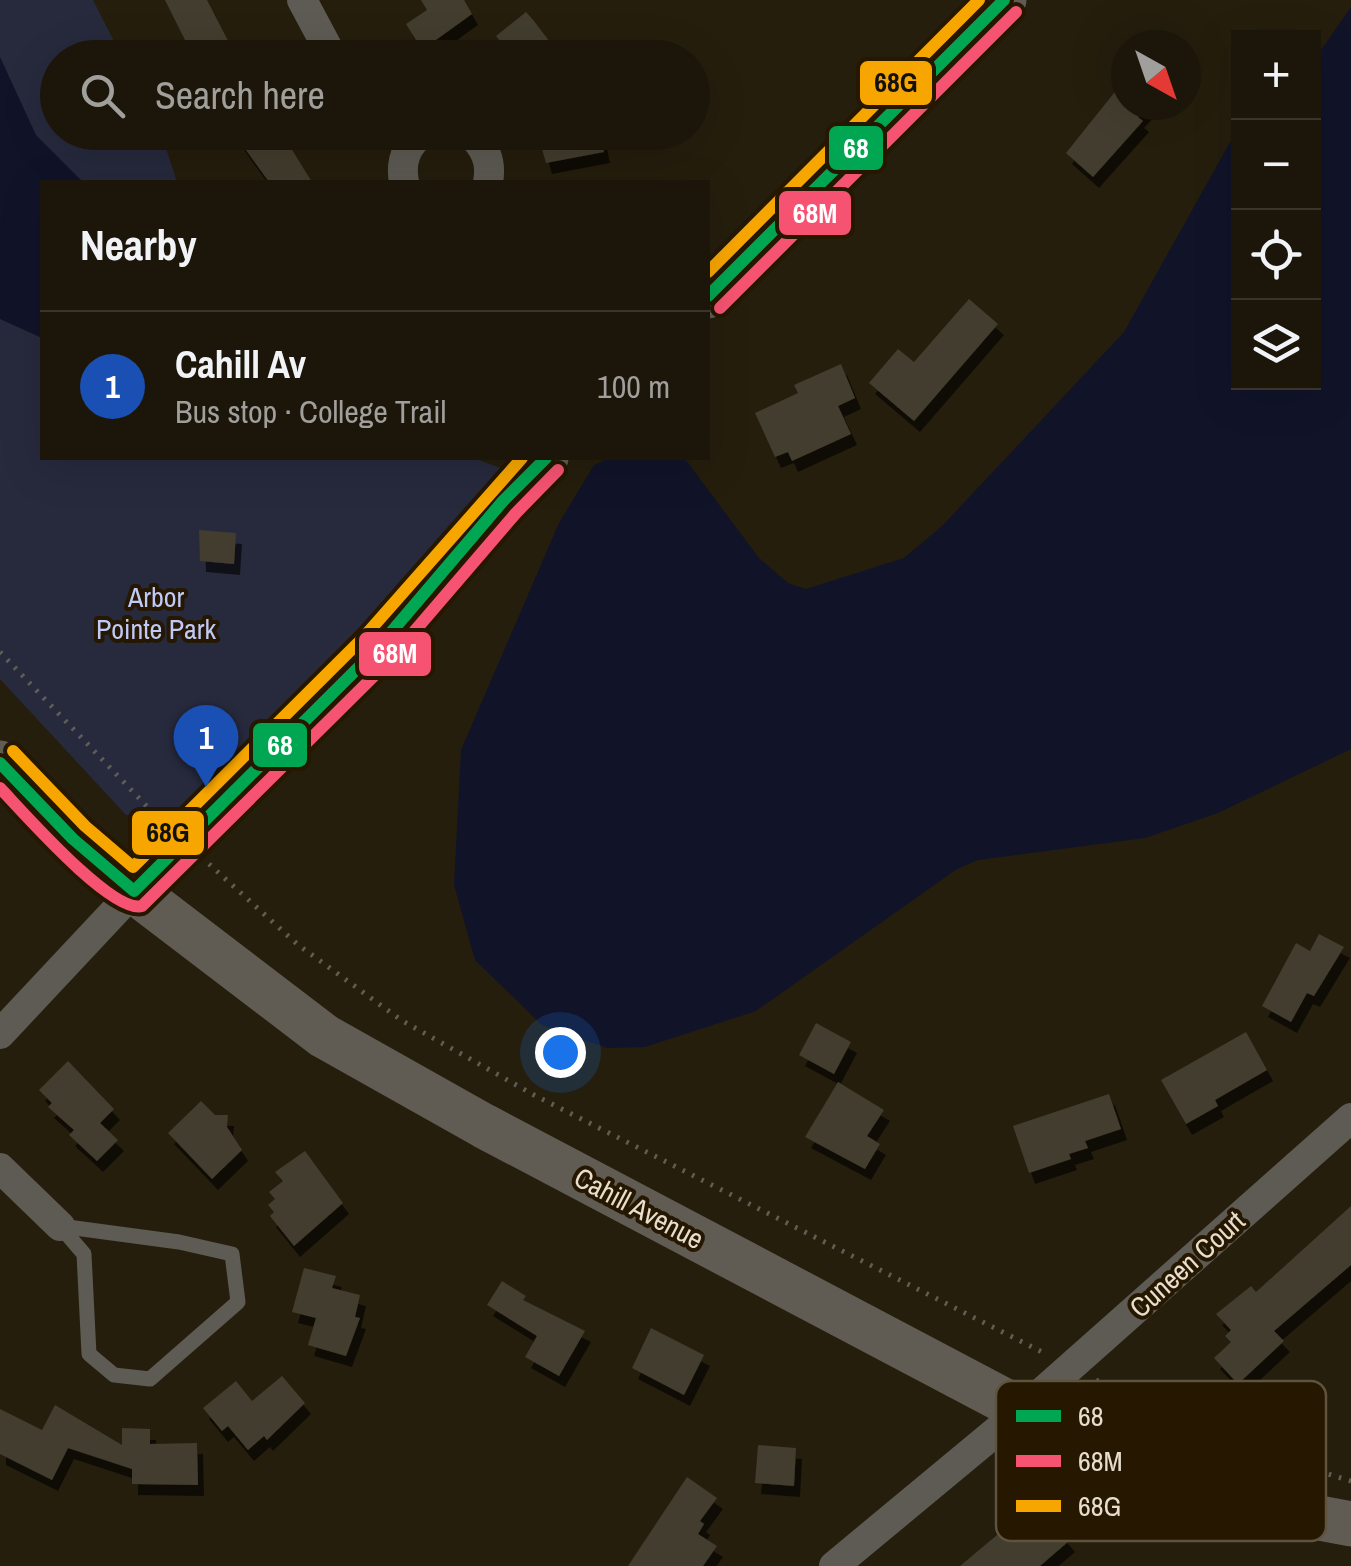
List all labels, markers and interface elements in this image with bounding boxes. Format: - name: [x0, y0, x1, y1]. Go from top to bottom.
- north arrow: [1111, 30, 1201, 120]
- map controls: [1231, 30, 1321, 390]
- button: +: [1231, 30, 1321, 120]
- search box: [40, 40, 710, 150]
- line badge: 68G: [858, 59, 934, 107]
- text: 68G: [874, 63, 918, 101]
- icon: search: [75, 68, 130, 123]
- text: Search here: [155, 70, 325, 121]
- button: −: [1231, 120, 1321, 210]
- line badge: 68: [827, 124, 885, 172]
- text: 68: [843, 129, 869, 167]
- line badge: 68M: [777, 189, 853, 237]
- text: 68M: [793, 194, 837, 232]
- button: locate: [1231, 210, 1321, 300]
- text: Nearby: [80, 217, 197, 273]
- button: layers: [1231, 300, 1321, 390]
- text: Cahill Av: [175, 339, 306, 390]
- text: 1: [105, 365, 120, 408]
- text: 100 m: [597, 365, 670, 408]
- text: Bus stop · College Trail: [175, 390, 446, 433]
- park label: Arbor Pointe Park: [96, 578, 217, 648]
- line badge: 68M: [357, 630, 433, 678]
- text: 68M: [373, 634, 417, 672]
- pin: 1: [174, 704, 238, 787]
- line badge: 68: [251, 721, 309, 769]
- text: 68: [267, 726, 293, 764]
- line badge: 68G: [130, 809, 206, 857]
- text: 68G: [146, 813, 190, 851]
- your location: [535, 1027, 586, 1078]
- street label: Cahill Avenue: [568, 1158, 710, 1258]
- street label: Cuneen Court: [1121, 1202, 1253, 1326]
- legend: [996, 1381, 1326, 1541]
- text: 68: [1078, 1397, 1104, 1435]
- text: 68M: [1078, 1442, 1123, 1480]
- text: 68G: [1078, 1487, 1121, 1525]

